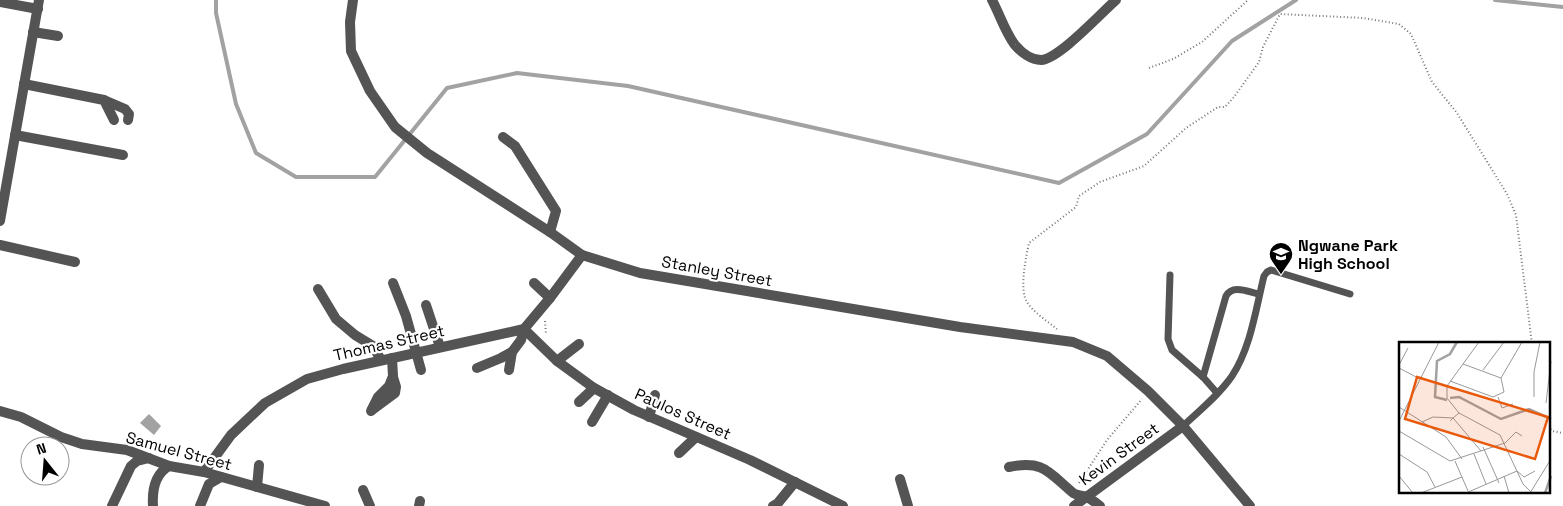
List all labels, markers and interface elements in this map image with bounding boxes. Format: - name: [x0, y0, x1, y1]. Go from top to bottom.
- place label: Ngwane Park High School: [1298, 235, 1398, 274]
- school or university icon: Ngwane Park High School: [1268, 241, 1294, 275]
- street label: Stanley Street: [660, 251, 774, 291]
- street label: Thomas Street: [331, 320, 447, 366]
- inset map: [1399, 342, 1550, 494]
- street label: Paulos Street: [631, 383, 735, 445]
- street label: Kevin Street: [1075, 418, 1163, 490]
- street label: Samuel Street: [124, 427, 234, 475]
- north arrow: [20, 436, 70, 486]
- text: N: [34, 439, 48, 459]

